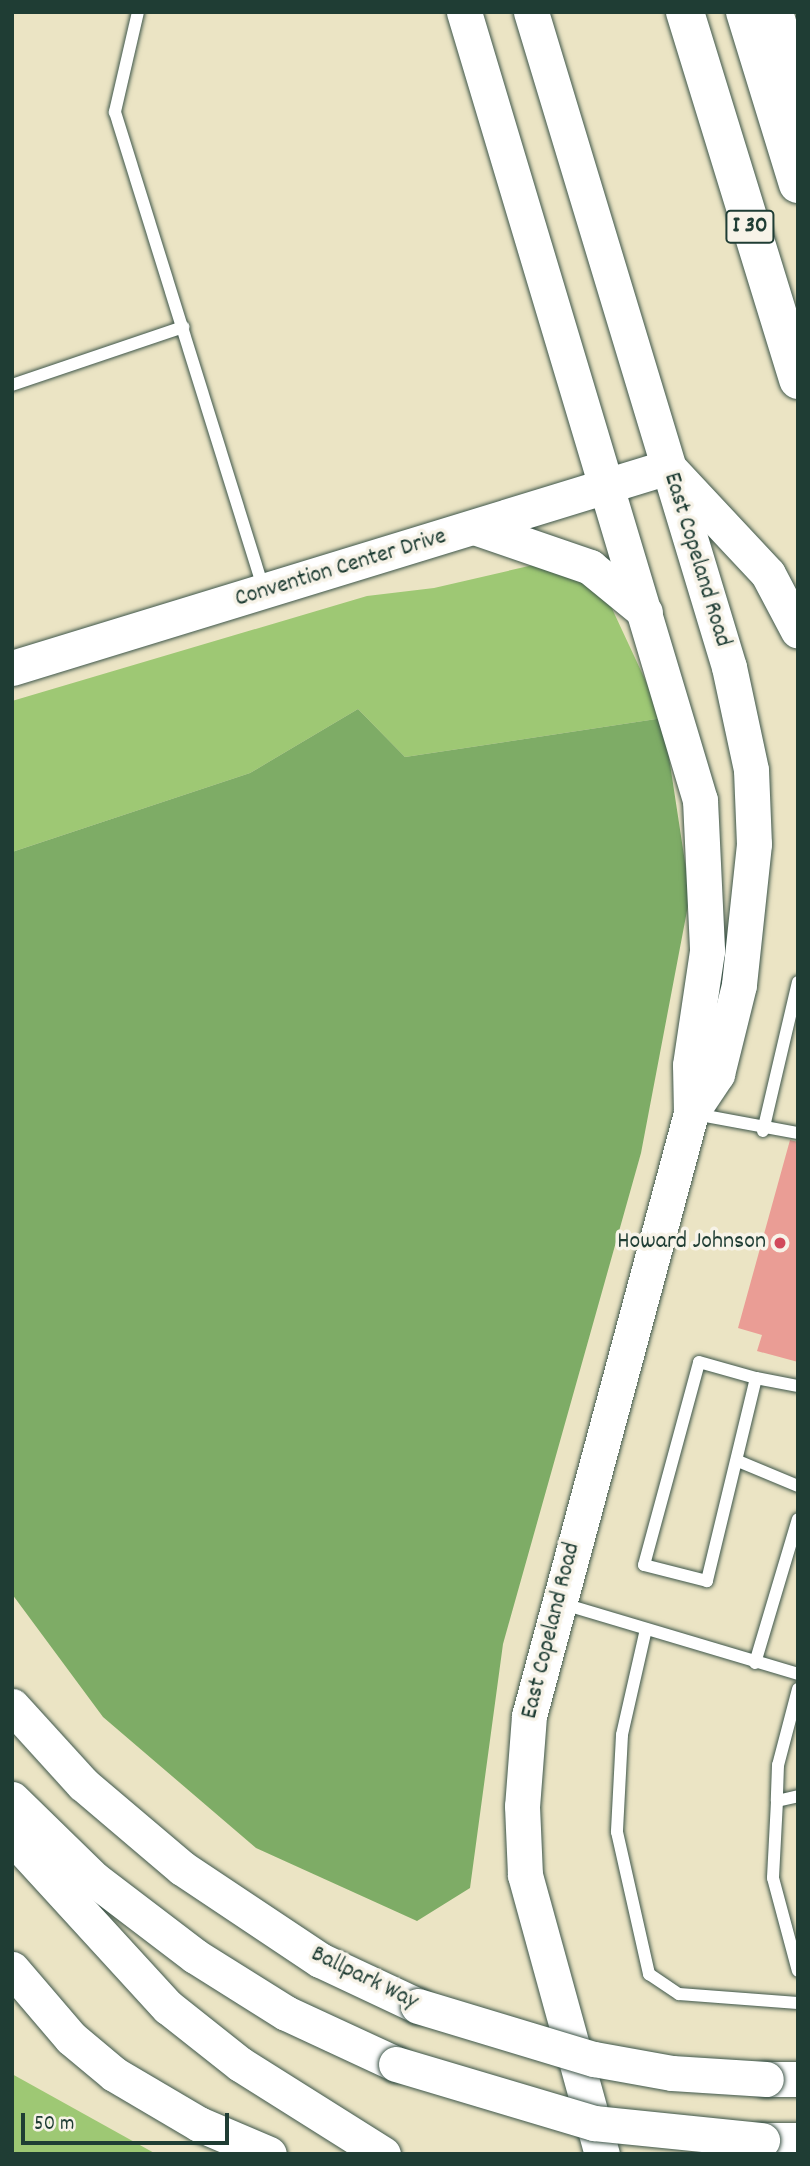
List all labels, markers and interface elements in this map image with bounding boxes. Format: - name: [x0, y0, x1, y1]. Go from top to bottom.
- road number: I 30: [724, 208, 776, 246]
- street label: East Copeland Road: [656, 470, 736, 650]
- street label: Convention Center Drive: [232, 523, 450, 615]
- place label: Howard Johnson: [617, 1229, 766, 1257]
- marker: Howard Johnson: [772, 1235, 788, 1251]
- street label: East Copeland Road: [516, 1540, 588, 1722]
- street label: Ballpark Way: [306, 1941, 422, 2017]
- scale bar: [24, 2100, 233, 2144]
- text: 50 m: [34, 2110, 74, 2140]

